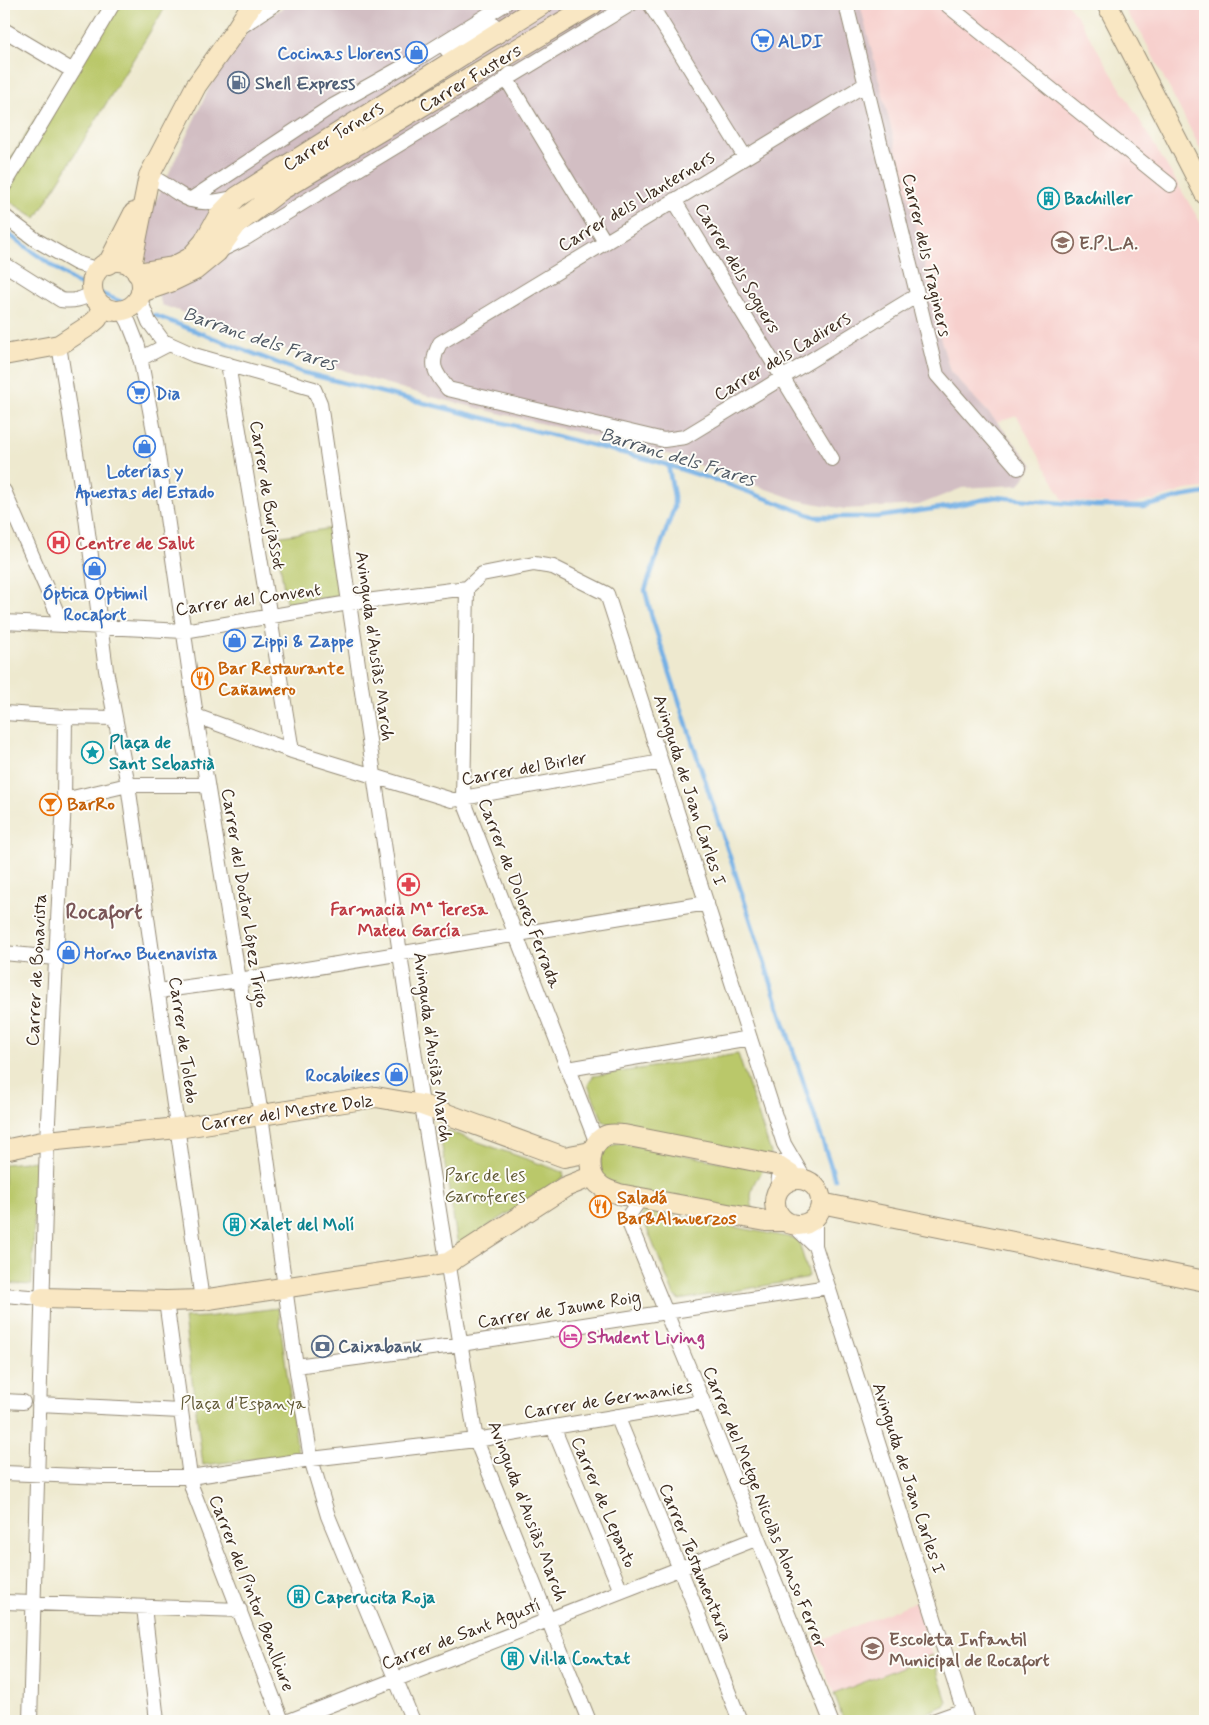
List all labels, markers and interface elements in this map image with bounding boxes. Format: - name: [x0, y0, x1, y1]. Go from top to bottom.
- supermarket icon: ALDI: [750, 29, 774, 53]
- place label: ALDI: [778, 30, 824, 54]
- street label: Carrer Fusters: [415, 39, 526, 119]
- shop icon: Cocinas Llorens: [405, 41, 429, 65]
- place label: Cocinas Llorens: [277, 42, 401, 66]
- fuel station icon: Shell Express: [227, 71, 251, 95]
- place label: Shell Express: [255, 72, 355, 96]
- street label: Carrer Torners: [279, 96, 388, 177]
- street label: Carrer dels Llanterners: [554, 146, 719, 258]
- street label: Carrer dels Traginers: [896, 171, 957, 339]
- building icon: Bachiller: [1036, 186, 1060, 210]
- place label: Bachiller: [1064, 187, 1133, 211]
- street label: Carrer dels Soguers: [688, 199, 786, 339]
- school or university icon: E.P.L.A.: [1051, 231, 1075, 255]
- place label: E.P.L.A.: [1079, 232, 1138, 256]
- water label: Barranc dels Frares: [180, 302, 341, 378]
- street label: Carrer dels Cadirers: [710, 306, 855, 407]
- supermarket icon: Dia: [127, 381, 151, 405]
- place label: Dia: [155, 382, 180, 406]
- street label: Carrer de Burjassot: [243, 419, 291, 572]
- water label: Barranc dels Frares: [597, 422, 759, 493]
- shop icon: Loterías y Apuestas del Estado: [133, 434, 157, 458]
- place label: Loterías y Apuestas del Estado: [76, 460, 214, 506]
- hospital icon: Centre de Salut: [47, 531, 71, 555]
- place label: Centre de Salut: [75, 532, 195, 556]
- street label: Avinguda d'Ausiàs March: [348, 550, 399, 743]
- shop icon: Óptica Optimil Rocafort: [83, 556, 107, 580]
- street label: Carrer del Convent: [174, 578, 323, 622]
- place label: Óptica Optimil Rocafort: [42, 582, 148, 629]
- shop icon: Zippi & Zappe: [223, 629, 247, 653]
- place label: Zippi & Zappe: [251, 630, 354, 654]
- place label: Bar Restaurante Cañamero: [218, 657, 345, 702]
- restaurant icon: Bar Restaurante Cañamero: [190, 666, 214, 690]
- street label: Avinguda de Joan Carles I: [646, 692, 731, 889]
- place label: Plaça de Sant Sebastià: [109, 731, 215, 776]
- place icon: Plaça de Sant Sebastià: [81, 740, 105, 764]
- street label: Carrer del Birler: [459, 746, 589, 792]
- street label: Carrer del Doctor López Trigo: [213, 787, 273, 1010]
- bar icon: BarRo: [39, 792, 63, 816]
- place label: BarRo: [67, 793, 115, 817]
- street label: Carrer de Dolores Ferrada: [472, 795, 566, 992]
- pharmacy icon: Farmacia Mª Teresa Mateu García: [397, 872, 421, 896]
- street label: Carrer de Bonavista: [21, 893, 53, 1047]
- place label: Farmacia Mª Teresa Mateu García: [330, 898, 489, 943]
- district label: Rocafort: [66, 899, 142, 929]
- shop icon: Horno Buenavista: [56, 941, 80, 965]
- place label: Horno Buenavista: [84, 942, 218, 966]
- street label: Avinguda d'Ausiàs March: [406, 951, 457, 1144]
- street label: Carrer de Toledo: [162, 975, 204, 1105]
- shop icon: Rocabikes: [384, 1063, 408, 1087]
- place label: Rocabikes: [306, 1064, 380, 1088]
- street label: Carrer del Mestre Dolz: [199, 1089, 375, 1137]
- park label: Parc de les Garroferes: [444, 1164, 526, 1209]
- place label: Saladá Bar&Almuerzos: [617, 1186, 737, 1231]
- restaurant icon: Saladá Bar&Almuerzos: [589, 1195, 613, 1219]
- building icon: Xalet del Molí: [222, 1212, 246, 1236]
- place label: Xalet del Molí: [250, 1213, 355, 1237]
- street label: Carrer de Jaume Roig: [476, 1285, 643, 1336]
- hotel icon: Student Living: [559, 1325, 583, 1349]
- place label: Student Living: [587, 1326, 705, 1350]
- bank icon: Caixabank: [310, 1334, 334, 1358]
- place label: Caixabank: [338, 1335, 423, 1359]
- street label: Carrer del Metge Nicolàs Alonso Ferrer: [695, 1363, 832, 1653]
- street label: Carrer de Germanies: [522, 1375, 694, 1425]
- street label: Avinguda de Joan Carles I: [865, 1380, 950, 1577]
- park label: Plaça d'Espanya: [180, 1392, 306, 1416]
- street label: Avinguda d'Ausiàs March: [481, 1418, 573, 1605]
- street label: Carrer de Lepanto: [565, 1433, 642, 1572]
- street label: Carrer Testamentaria: [652, 1480, 738, 1645]
- street label: Carrer del Pintor Benlliure: [202, 1492, 300, 1695]
- building icon: Caperucita Roja: [286, 1585, 310, 1609]
- place label: Caperucita Roja: [314, 1586, 436, 1610]
- street label: Carrer de Sant Agustí: [378, 1593, 545, 1677]
- place label: Escoleta Infantil Municipal de Rocafort: [889, 1628, 1050, 1675]
- school or university icon: Escoleta Infantil Municipal de Rocafort: [861, 1637, 885, 1661]
- building icon: Vil·la Contat: [501, 1646, 525, 1670]
- place label: Vil·la Contat: [529, 1647, 631, 1671]

